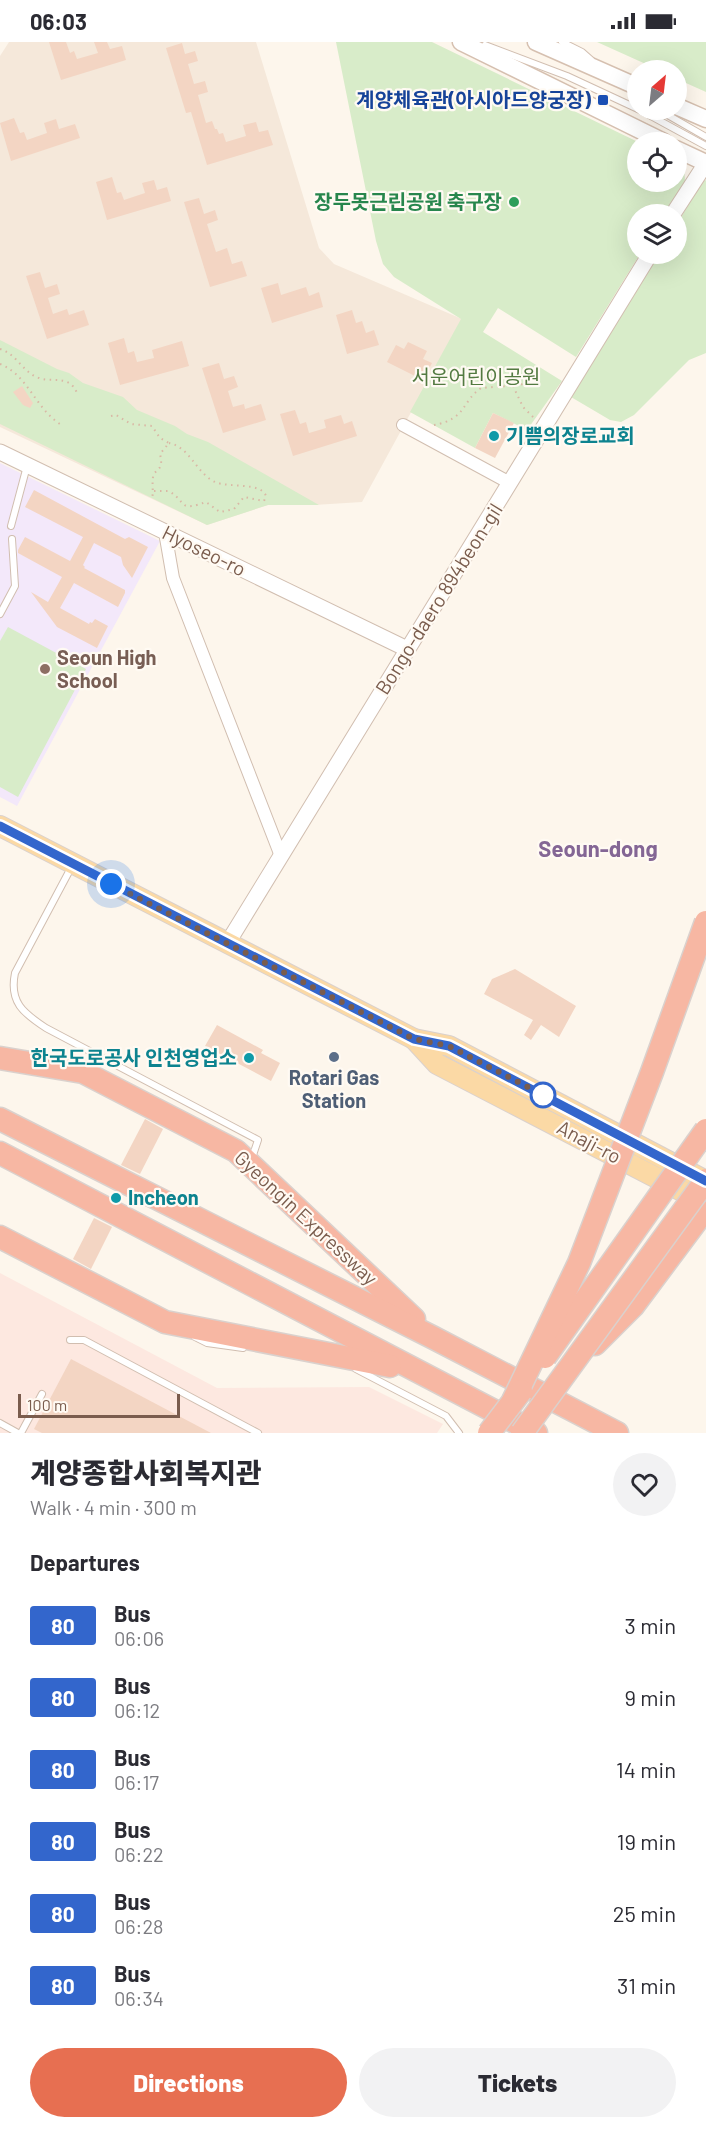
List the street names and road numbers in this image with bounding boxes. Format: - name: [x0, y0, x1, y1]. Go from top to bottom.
- street label: Bongo-daero 894beon-gil: [369, 499, 507, 698]
- street label: Hyoseo-ro: [159, 520, 250, 581]
- street label: Anaji-ro: [553, 1114, 626, 1168]
- street label: Gyeongin Expressway: [230, 1145, 383, 1290]

